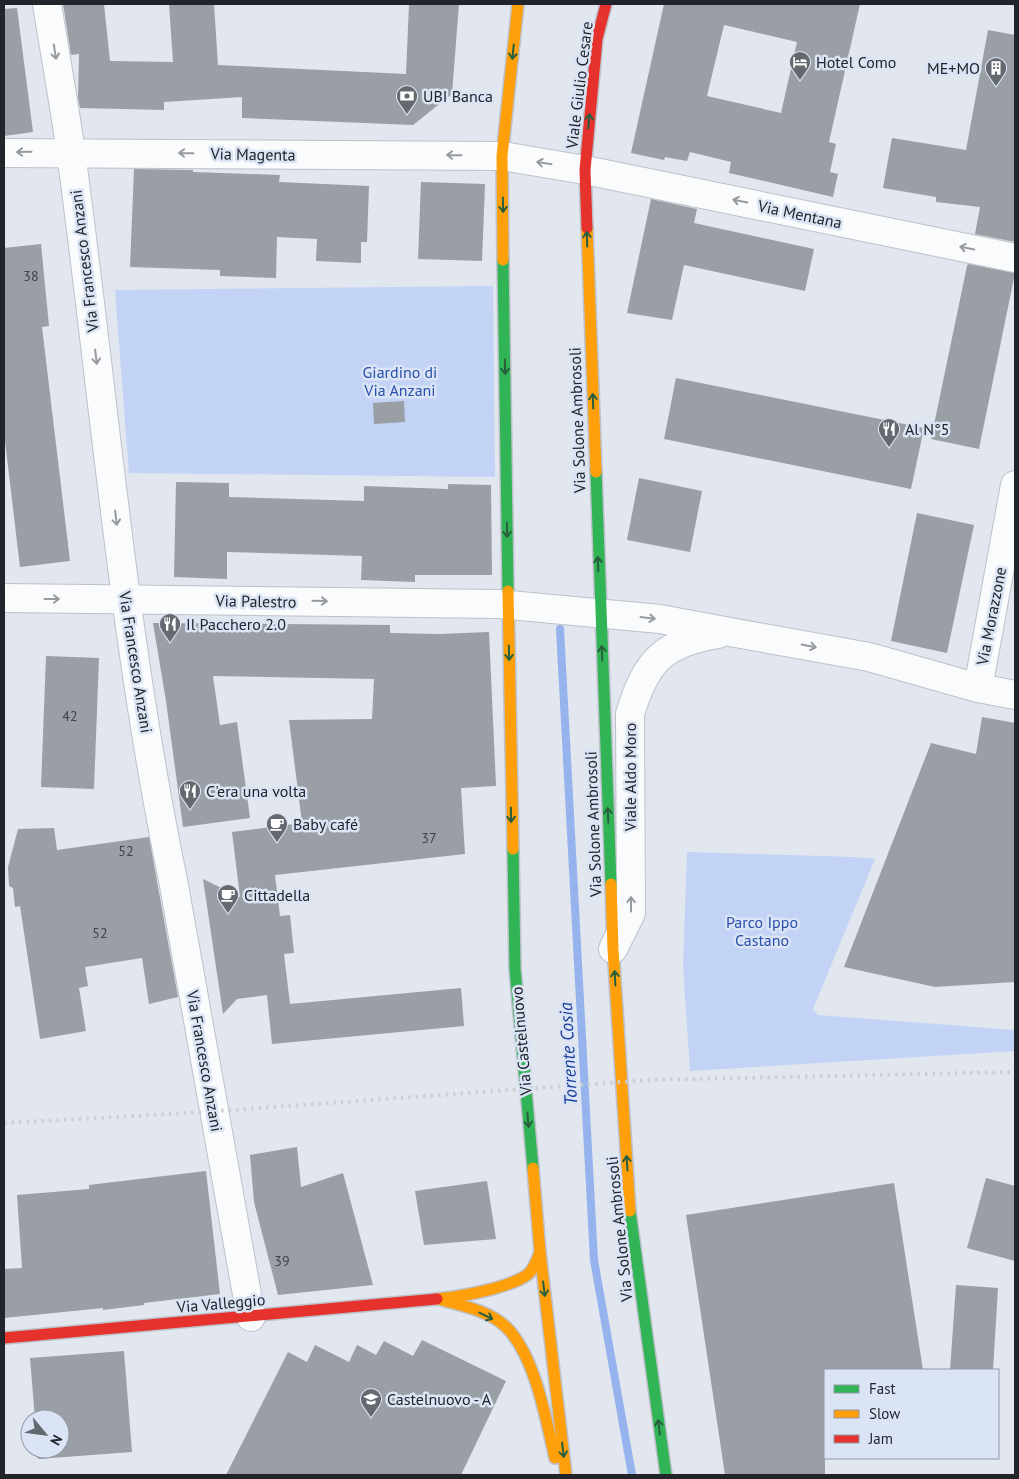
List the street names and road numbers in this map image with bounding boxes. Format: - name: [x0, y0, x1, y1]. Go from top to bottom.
- street label: Viale Giulio Cesare: [561, 20, 597, 151]
- street label: Via Magenta: [209, 143, 296, 165]
- street label: Via Francesco Anzani: [65, 189, 103, 334]
- street label: Via Mentana: [755, 195, 844, 233]
- street label: Via Solone Ambrosoli: [564, 347, 590, 494]
- street label: Via Morazzone: [971, 565, 1010, 668]
- street label: Via Francesco Anzani: [115, 589, 157, 734]
- street label: Via Palestro: [214, 590, 297, 612]
- street label: Viale Aldo Moro: [620, 723, 640, 832]
- street label: Via Solone Ambrosoli: [580, 751, 606, 898]
- street label: Via Castelnuovo: [506, 986, 536, 1097]
- street label: Via Francesco Anzani: [183, 988, 227, 1133]
- street label: Via Solone Ambrosoli: [601, 1155, 637, 1304]
- street label: Via Valleggio: [175, 1289, 266, 1317]

